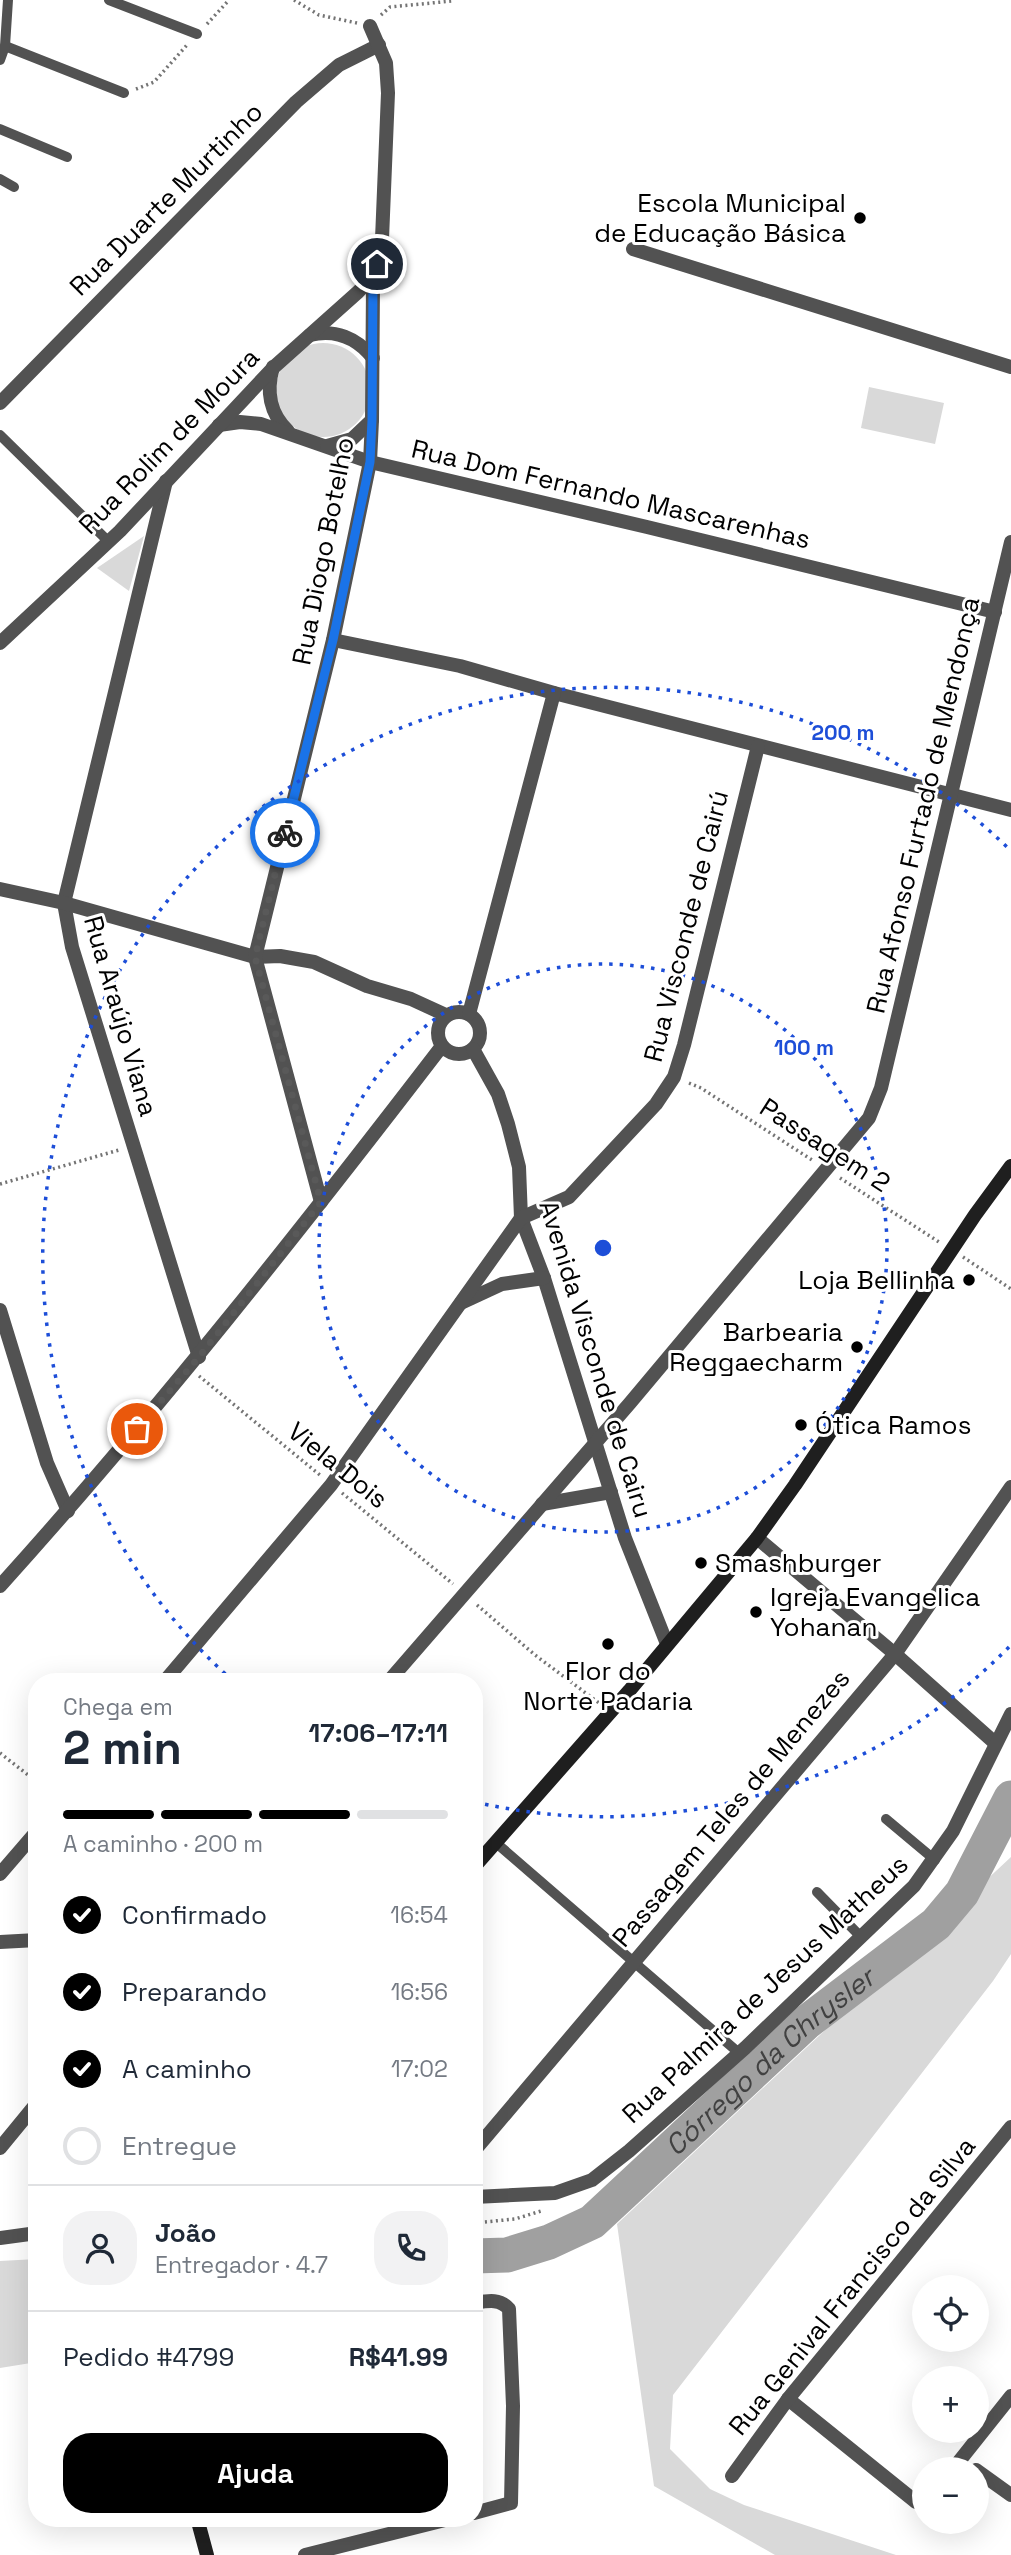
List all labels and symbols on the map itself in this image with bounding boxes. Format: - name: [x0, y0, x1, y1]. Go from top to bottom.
- street label: Rua Duarte Murtinho: [62, 95, 270, 303]
- place label: Escola Municipal de Educação Básica: [594, 186, 846, 250]
- marker: Escola Municipal de Educação Básica: [852, 210, 868, 226]
- pin: [347, 234, 407, 294]
- street label: Rua Rolim de Moura: [71, 341, 267, 541]
- street label: Rua Dom Fernando Mascarenhas: [408, 432, 814, 556]
- street label: Rua Diogo Botelho: [284, 434, 362, 668]
- street label: Rua Afonso Furtado de Mendonça: [858, 593, 988, 1017]
- text: 200 m: [812, 719, 874, 746]
- street label: Rua Visconde de Cairú: [636, 787, 736, 1065]
- courier: [250, 798, 320, 868]
- street label: Rua Araújo Viana: [76, 912, 166, 1120]
- text: 100 m: [774, 1034, 834, 1061]
- street label: Passagem 2: [753, 1090, 897, 1200]
- street label: Avenida Visconde de Cairu: [531, 1196, 661, 1522]
- centre of rings: [591, 1236, 615, 1260]
- place label: Loja Bellinha: [798, 1263, 955, 1297]
- marker: Loja Bellinha: [961, 1272, 977, 1288]
- place label: Barbearia Reggaecharm: [669, 1315, 843, 1379]
- marker: Barbearia Reggaecharm: [849, 1339, 865, 1355]
- pin: [107, 1399, 167, 1459]
- place label: Ótica Ramos: [815, 1408, 971, 1442]
- street label: Viela Dois: [281, 1414, 395, 1516]
- marker: Ótica Ramos: [793, 1417, 809, 1433]
- place label: Smashburger: [715, 1546, 882, 1580]
- marker: Smashburger: [693, 1555, 709, 1571]
- place label: Igreja Evangelica Yohanan: [770, 1580, 980, 1644]
- marker: Igreja Evangelica Yohanan: [748, 1604, 764, 1620]
- marker: Flor do Norte Padaria: [600, 1636, 616, 1652]
- place label: Flor do Norte Padaria: [523, 1654, 693, 1718]
- street label: Passagem Teles de Menezes: [605, 1662, 857, 1954]
- street label: Rua Palmira de Jesus Matheus: [615, 1847, 915, 2131]
- water label: Córrego da Chrysler: [657, 1957, 884, 2163]
- street label: Rua Genival Francisco da Silva: [721, 2130, 983, 2442]

